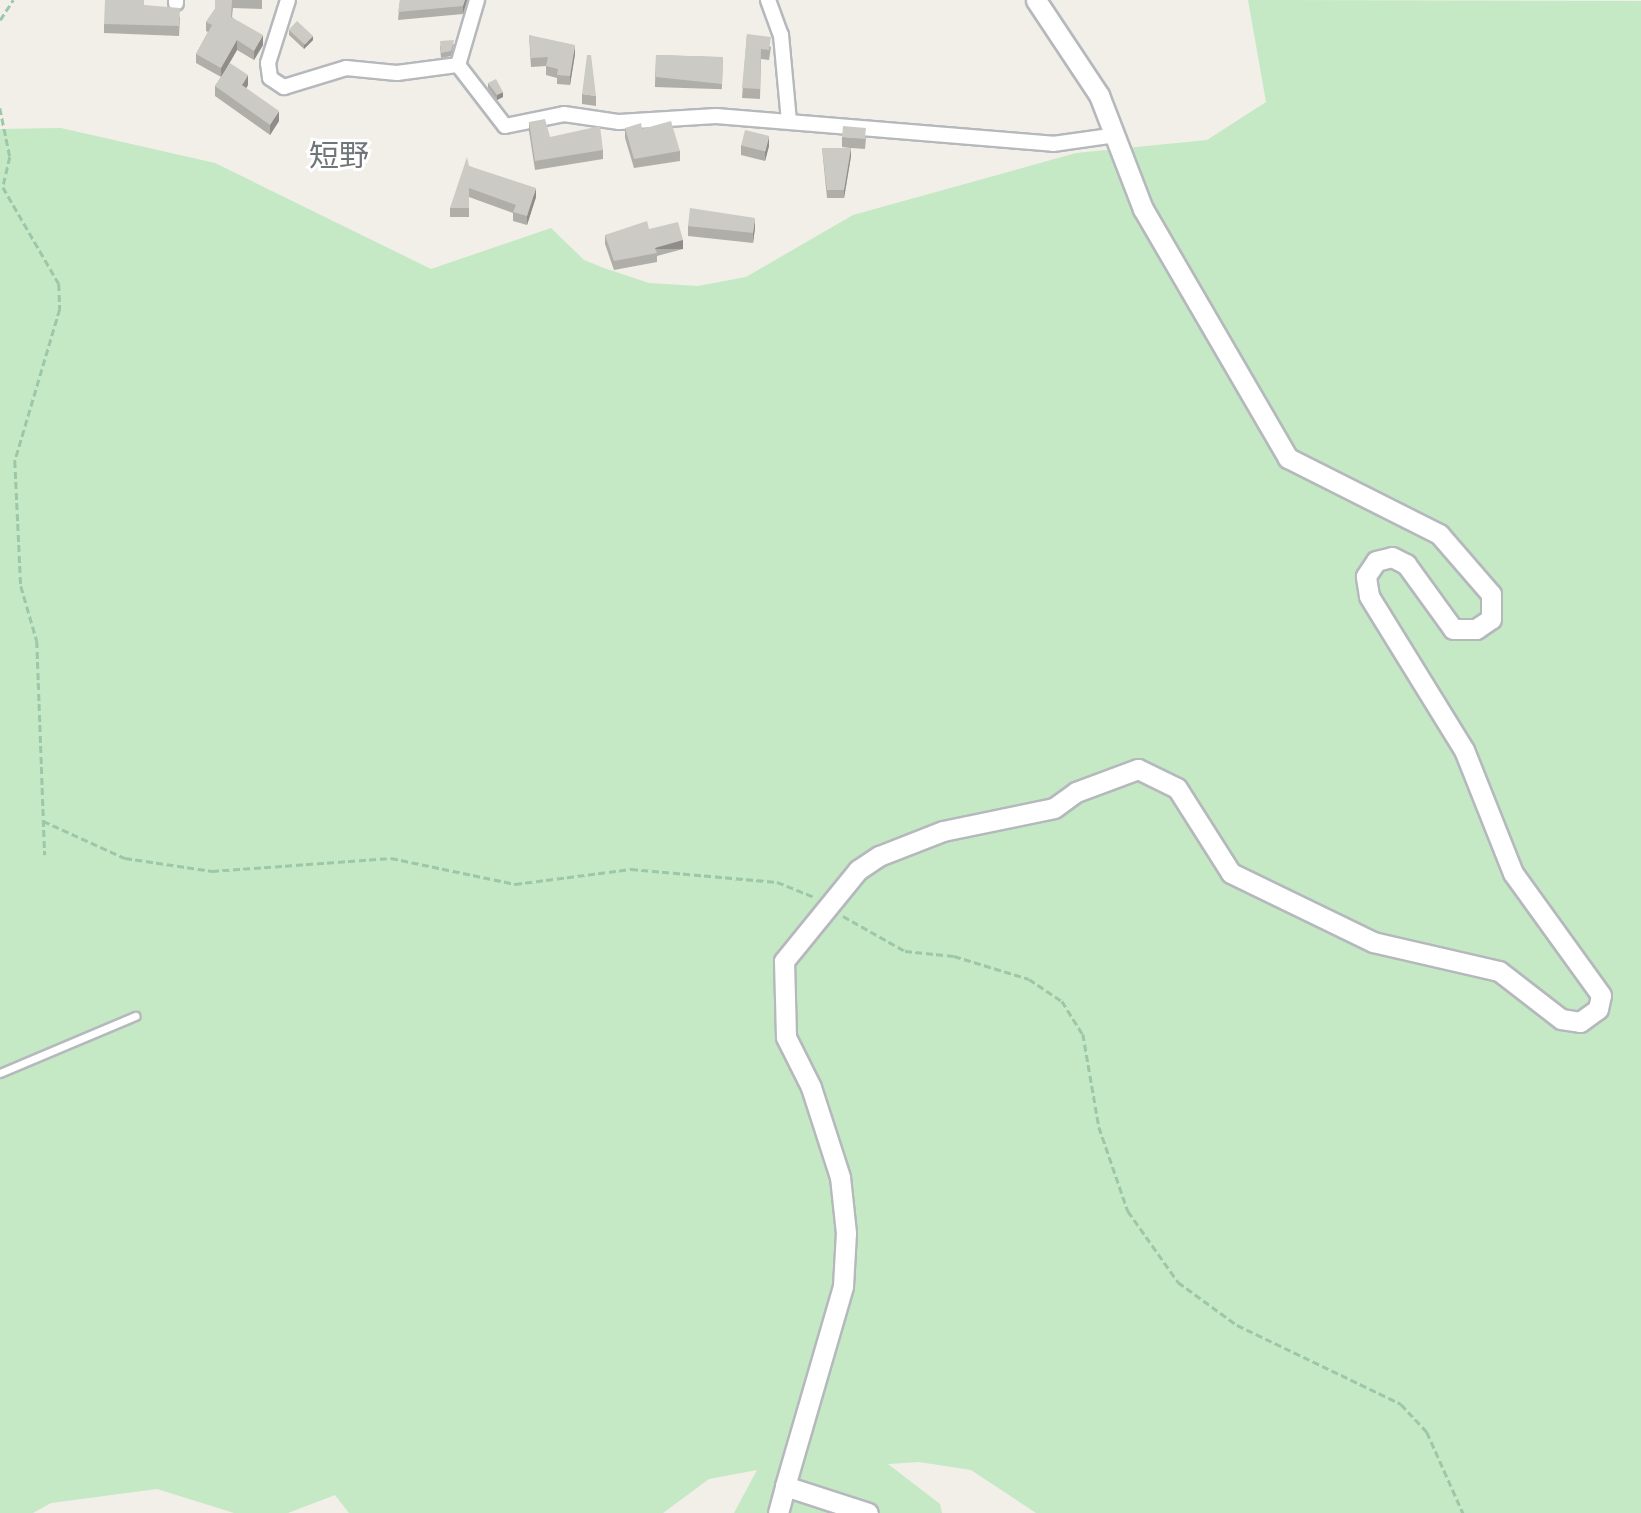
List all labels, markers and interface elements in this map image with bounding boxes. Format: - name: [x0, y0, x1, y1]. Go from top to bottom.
- district label: 短野: [309, 137, 369, 173]

